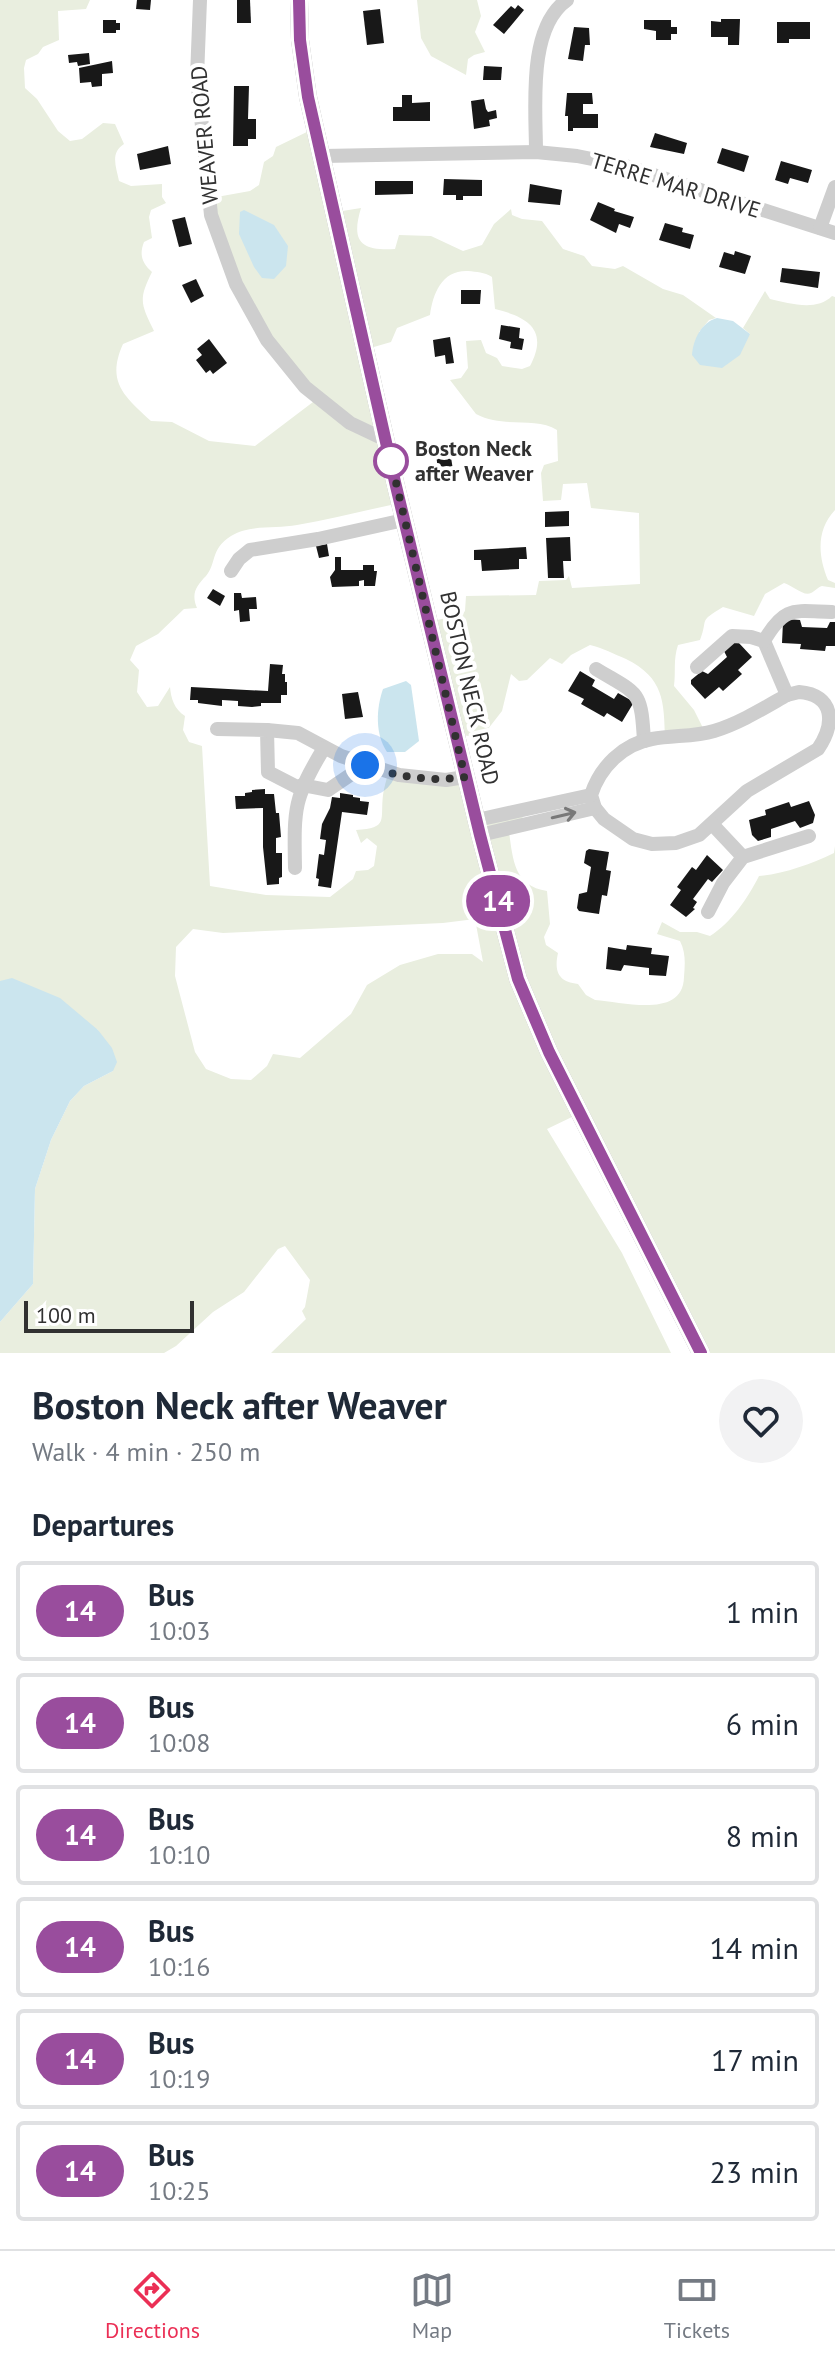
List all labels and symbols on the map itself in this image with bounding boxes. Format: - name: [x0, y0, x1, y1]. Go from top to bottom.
- street label: WEAVER ROAD: [184, 65, 224, 205]
- street label: TERRE MAR DRIVE: [588, 146, 764, 224]
- place label: Boston Neck after Weaver: [415, 434, 534, 487]
- marker: Boston Neck after Weaver: [374, 444, 408, 478]
- street label: BOSTON NECK ROAD: [434, 588, 506, 788]
- your location: [345, 745, 385, 785]
- one-way arrow: [551, 807, 577, 822]
- line badge: 14: [462, 875, 534, 927]
- scale bar: [24, 1297, 194, 1333]

